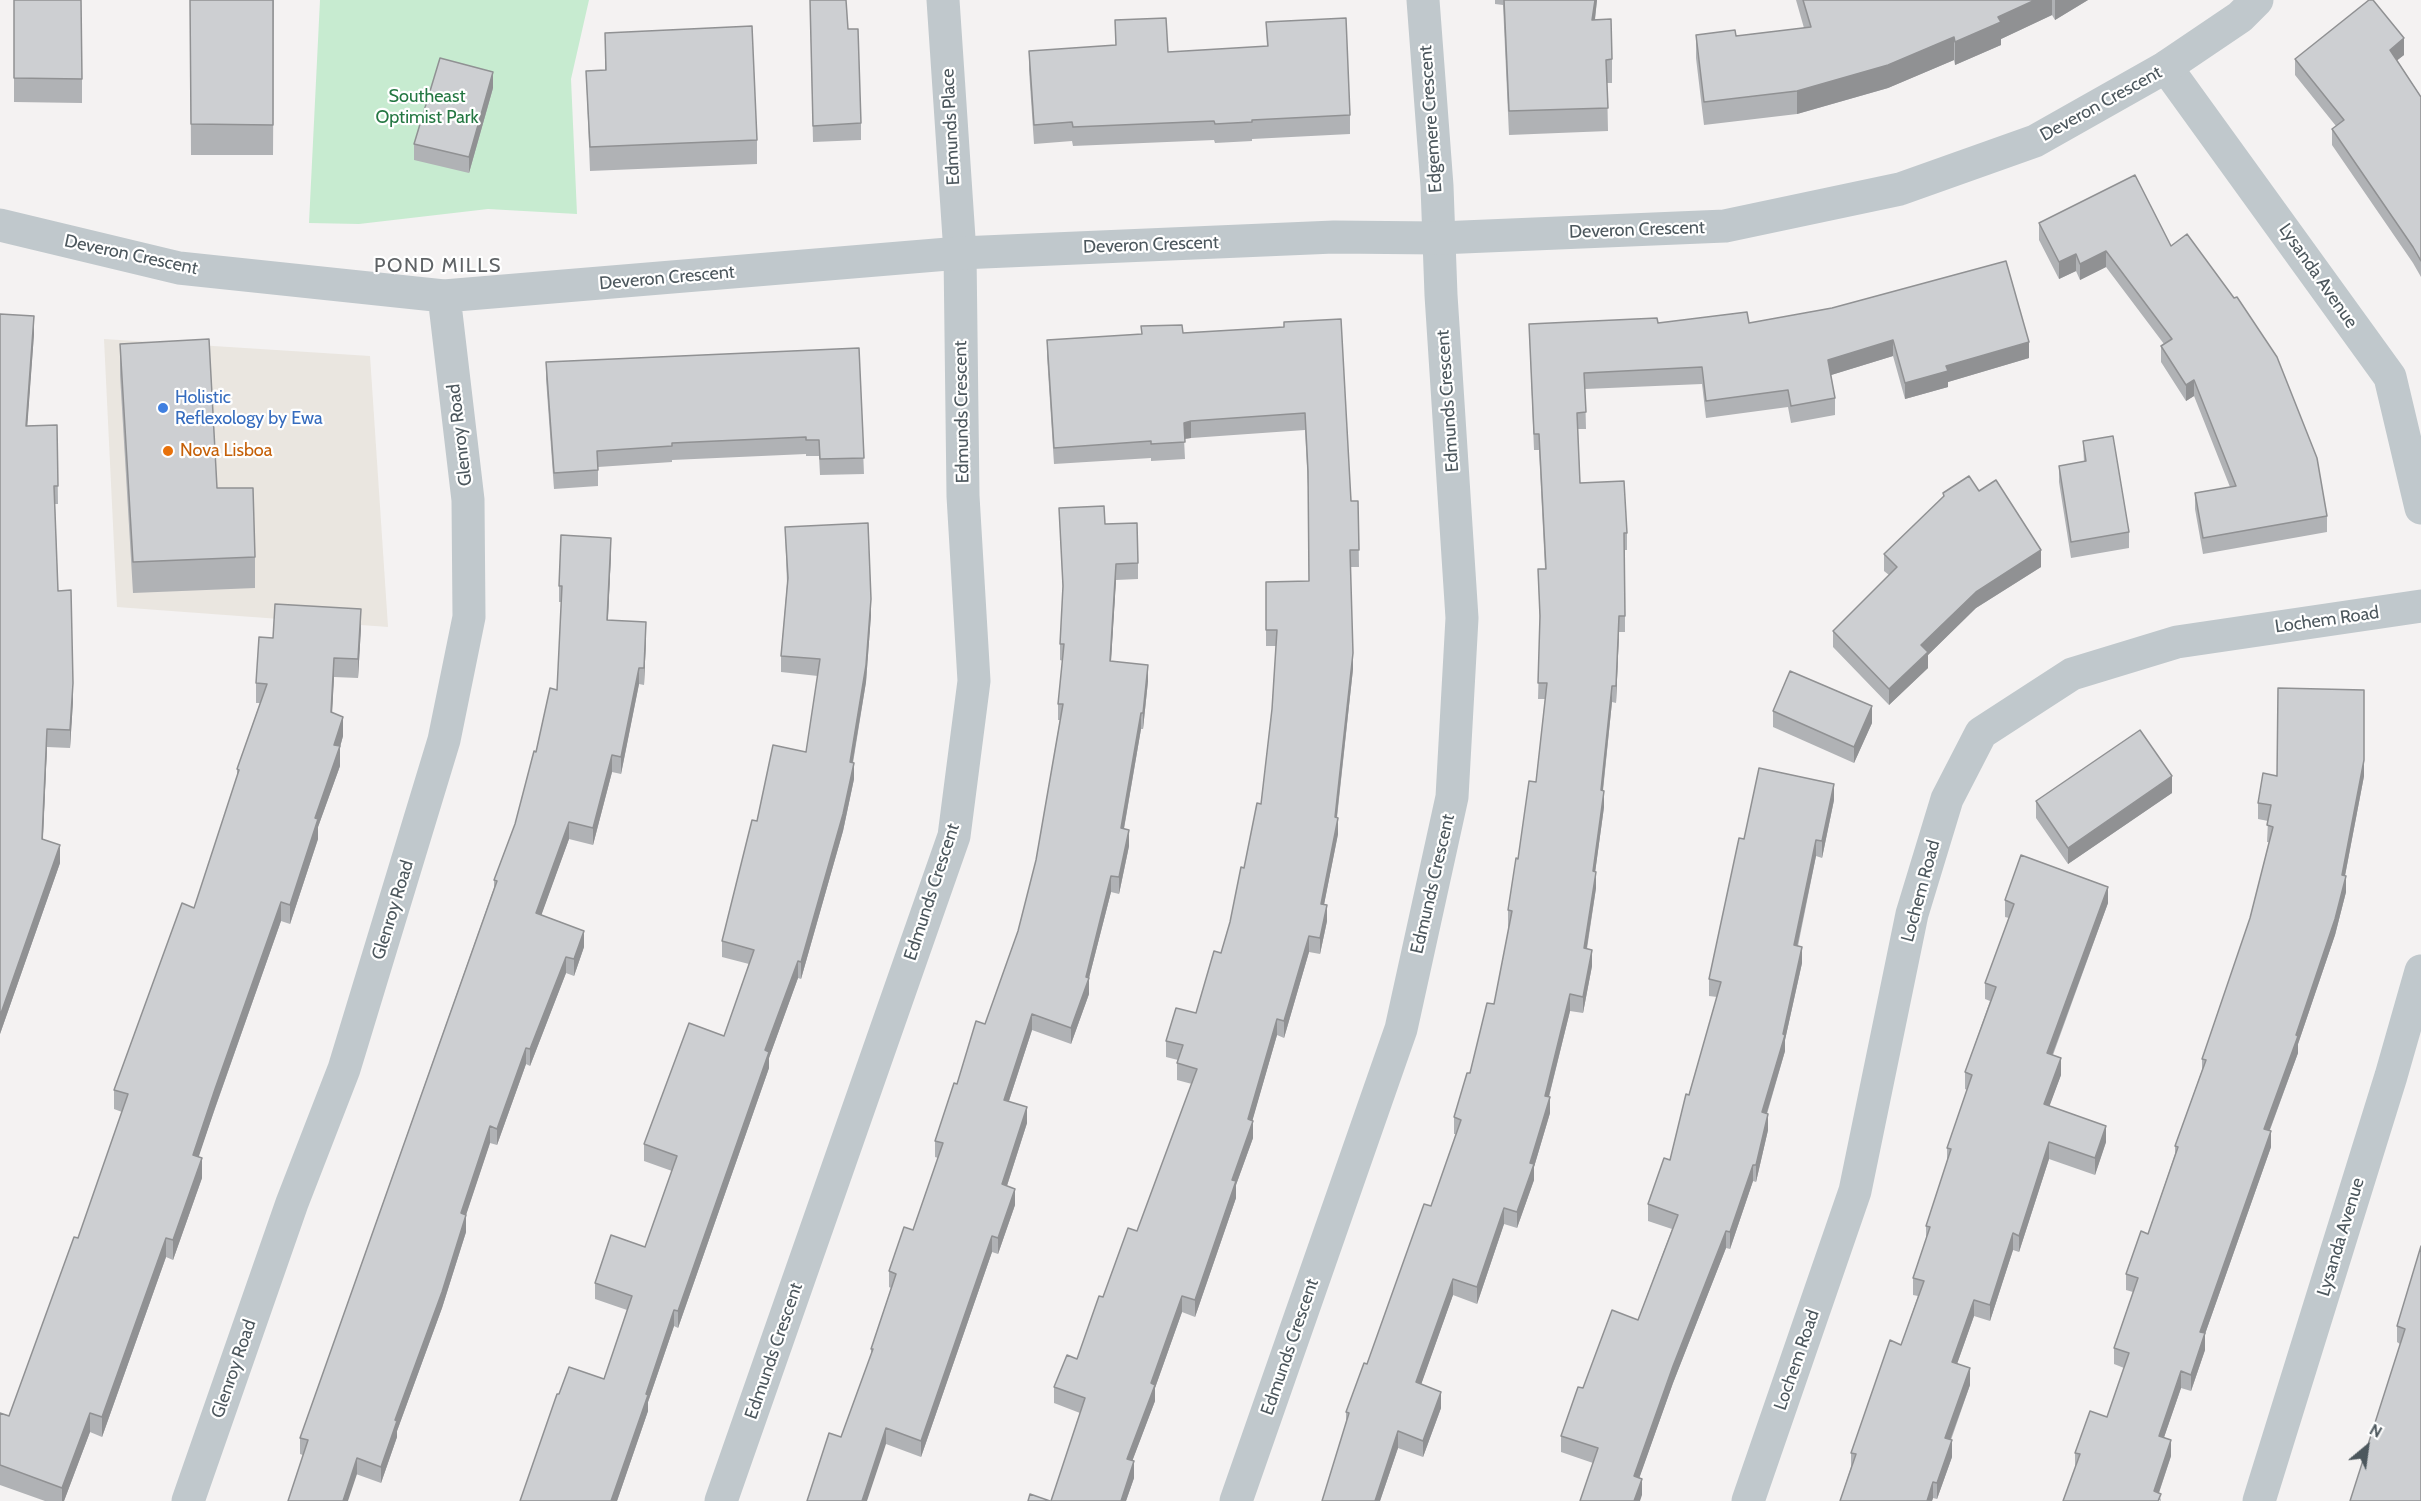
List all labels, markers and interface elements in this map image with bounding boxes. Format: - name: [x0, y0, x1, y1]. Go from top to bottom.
- street label: Edgemere Crescent: [1415, 44, 1447, 194]
- street label: Deveron Crescent: [2036, 62, 2166, 146]
- street label: Edmunds Place: [937, 68, 965, 186]
- park label: Southeast Optimist Park: [375, 86, 479, 128]
- street label: Deveron Crescent: [1569, 217, 1705, 243]
- street label: Lysanda Avenue: [2274, 220, 2362, 332]
- street label: Deveron Crescent: [62, 230, 200, 280]
- street label: Deveron Crescent: [1083, 232, 1219, 258]
- district label: POND MILLS: [374, 254, 502, 278]
- street label: Deveron Crescent: [598, 261, 736, 295]
- street label: Edmunds Crescent: [1432, 329, 1464, 473]
- street label: Edmunds Crescent: [950, 340, 974, 484]
- street label: Glenroy Road: [443, 383, 477, 487]
- place label: Holistic Reflexology by Ewa: [175, 387, 323, 430]
- marker: Holistic Reflexology by Ewa: [156, 401, 170, 415]
- place label: Nova Lisboa: [180, 440, 272, 462]
- marker: Nova Lisboa: [161, 444, 175, 458]
- street label: Lochem Road: [2274, 602, 2380, 638]
- street label: Edmunds Crescent: [1406, 812, 1460, 956]
- street label: Edmunds Crescent: [900, 821, 964, 963]
- street label: Lochem Road: [1897, 838, 1945, 944]
- street label: Glenroy Road: [368, 858, 418, 962]
- street label: Lysanda Avenue: [2313, 1175, 2369, 1299]
- street label: Edmunds Crescent: [1257, 1276, 1323, 1418]
- street label: Edmunds Crescent: [741, 1280, 807, 1422]
- street label: Lochem Road: [1770, 1307, 1824, 1413]
- street label: Glenroy Road: [207, 1317, 261, 1421]
- north arrow: [2337, 1417, 2397, 1477]
- text: N: [2366, 1420, 2386, 1442]

